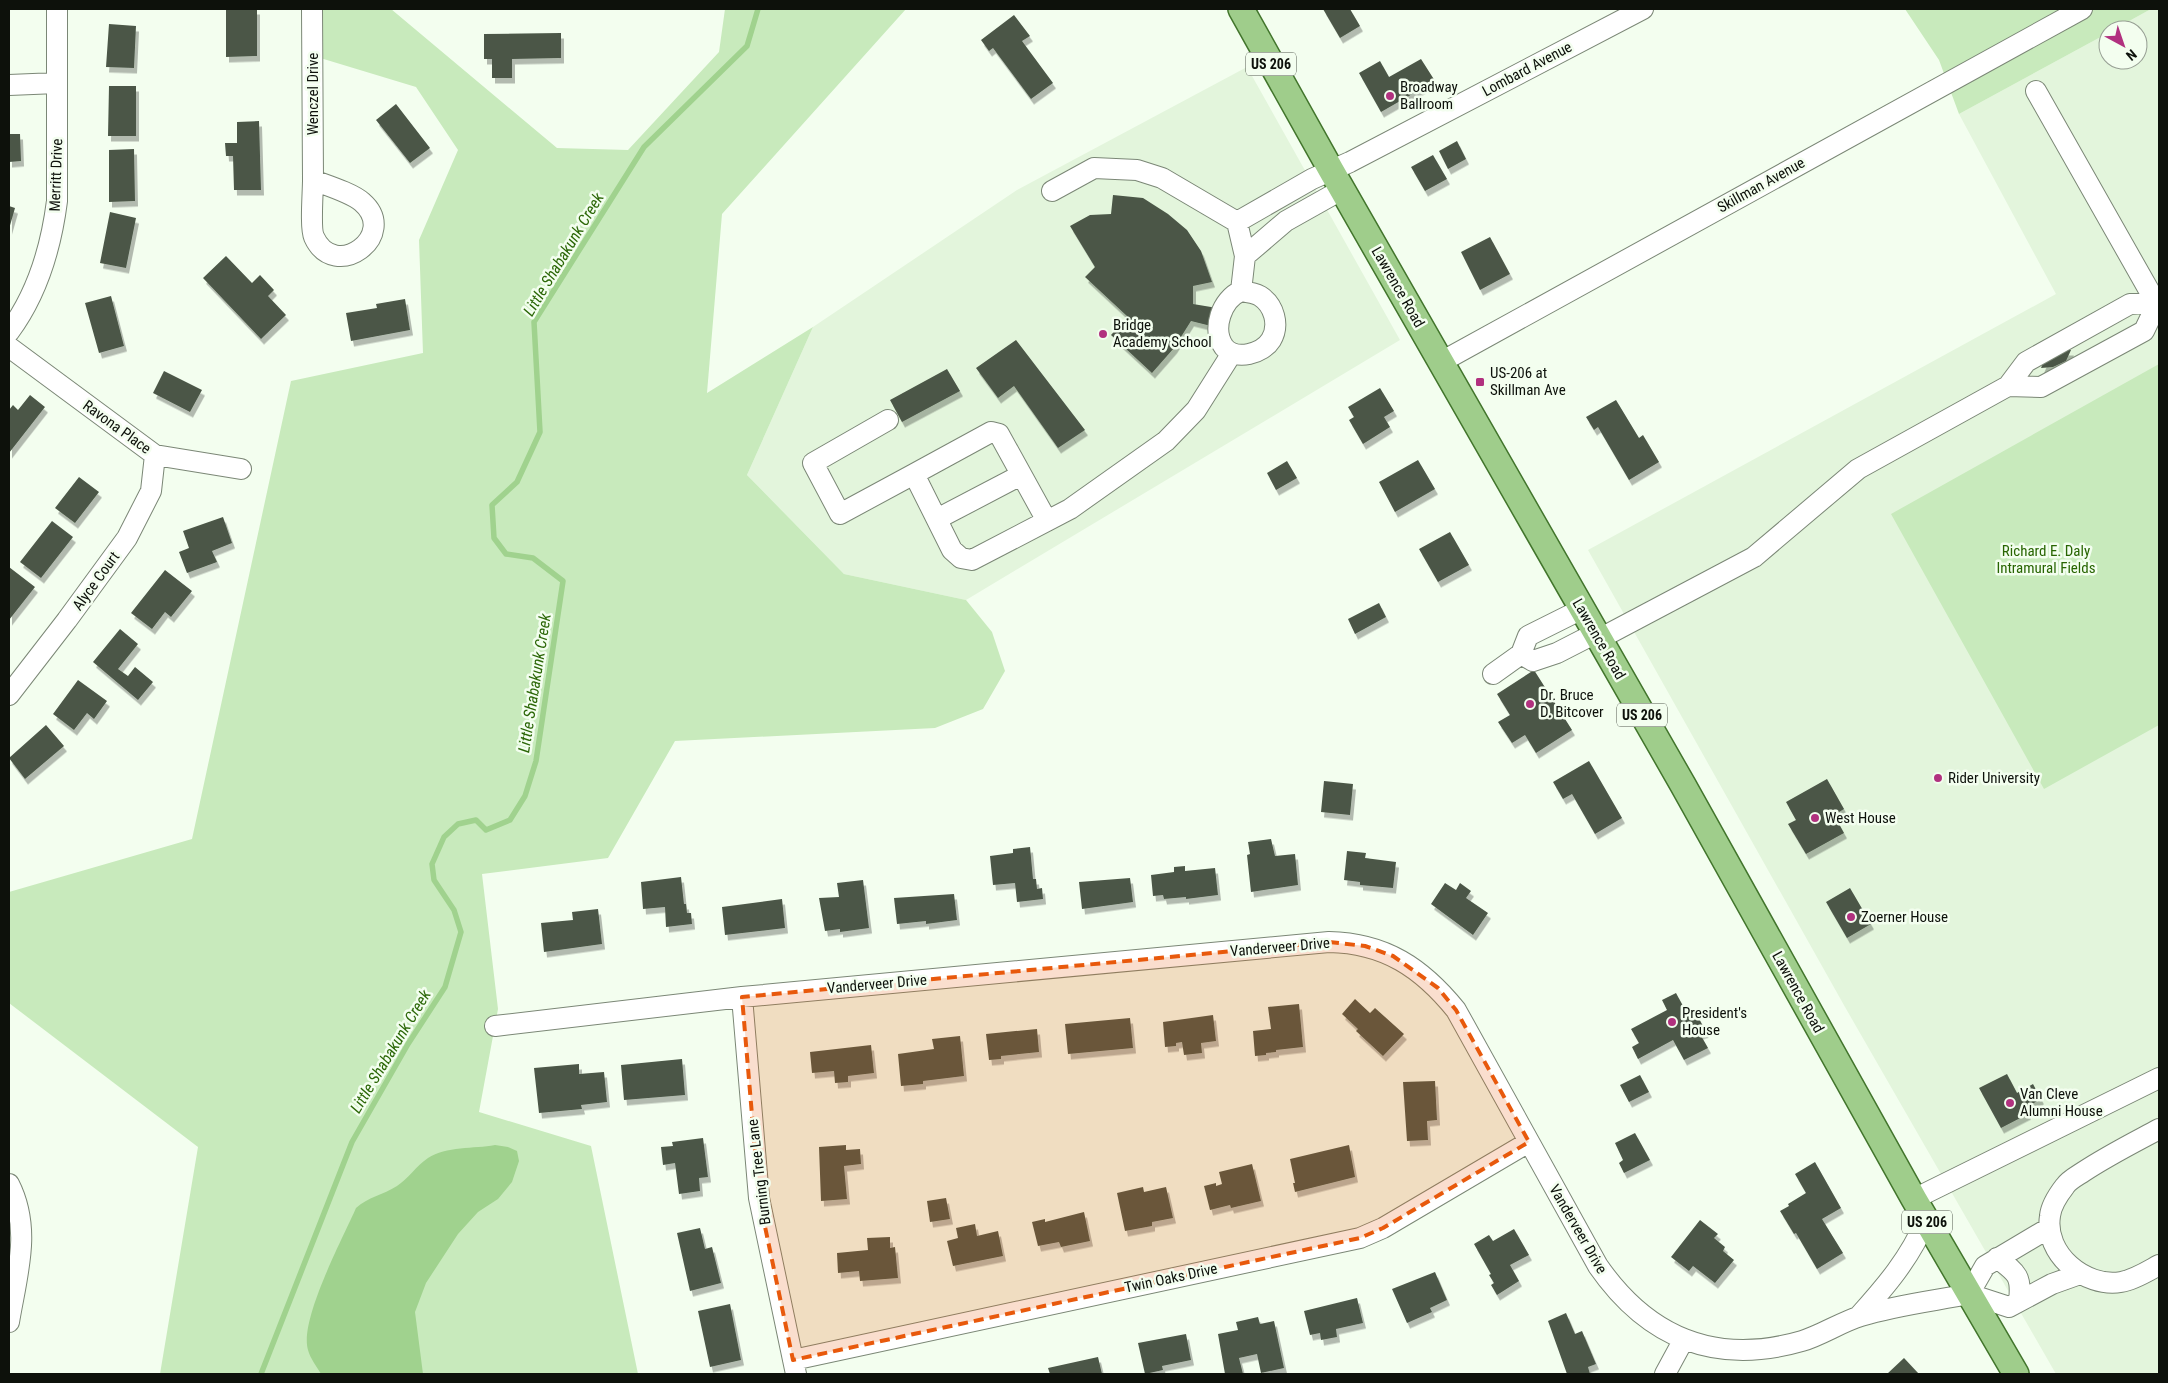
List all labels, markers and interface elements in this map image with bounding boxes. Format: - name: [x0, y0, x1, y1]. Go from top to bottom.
- north arrow: [2098, 20, 2148, 70]
- street label: Lombard Avenue: [1479, 38, 1575, 100]
- text: N: [2123, 46, 2140, 64]
- road number: US 206: [1246, 52, 1296, 76]
- street label: Wenczel Drive: [304, 53, 322, 135]
- place label: Broadway Ballroom: [1400, 78, 1458, 113]
- marker: Broadway Ballroom: [1384, 90, 1396, 102]
- street label: Merritt Drive: [46, 138, 66, 212]
- street label: Skillman Avenue: [1714, 154, 1808, 216]
- water label: Little Shabakunk Creek: [519, 188, 608, 319]
- street label: Lawrence Road: [1368, 243, 1428, 331]
- place label: Bridge Academy School: [1113, 316, 1212, 351]
- marker: Bridge Academy School: [1097, 328, 1109, 340]
- place label: US-206 at Skillman Ave: [1490, 364, 1566, 399]
- marker: US-206 at Skillman Ave: [1474, 376, 1486, 388]
- street label: Ravona Place: [79, 396, 155, 458]
- park label: Richard E. Daly Intramural Fields: [1996, 542, 2096, 577]
- street label: Alyce Court: [69, 548, 123, 614]
- street label: Lawrence Road: [1569, 595, 1629, 683]
- water label: Little Shabakunk Creek: [514, 611, 555, 754]
- place label: Dr. Bruce D. Bitcover: [1540, 686, 1604, 721]
- marker: Dr. Bruce D. Bitcover: [1524, 698, 1536, 710]
- road number: US 206: [1617, 704, 1667, 726]
- place label: Rider University: [1948, 769, 2040, 787]
- marker: Rider University: [1932, 772, 1944, 784]
- place label: West House: [1825, 809, 1896, 827]
- marker: West House: [1809, 812, 1821, 824]
- place label: Zoerner House: [1861, 908, 1948, 926]
- marker: Zoerner House: [1845, 911, 1857, 923]
- street label: Vanderveer Drive: [1229, 934, 1331, 960]
- street label: Lawrence Road: [1768, 948, 1828, 1036]
- street label: Vanderveer Drive: [826, 971, 928, 997]
- water label: Little Shabakunk Creek: [346, 985, 435, 1116]
- place label: President's House: [1682, 1004, 1747, 1039]
- marker: President's House: [1666, 1016, 1678, 1028]
- place label: Van Cleve Alumni House: [2020, 1085, 2103, 1120]
- marker: Van Cleve Alumni House: [2004, 1097, 2016, 1109]
- street label: Burning Tree Lane: [744, 1118, 774, 1226]
- street label: Vanderveer Drive: [1545, 1181, 1611, 1277]
- road number: US 206: [1902, 1210, 1952, 1234]
- street label: Twin Oaks Drive: [1123, 1259, 1219, 1297]

